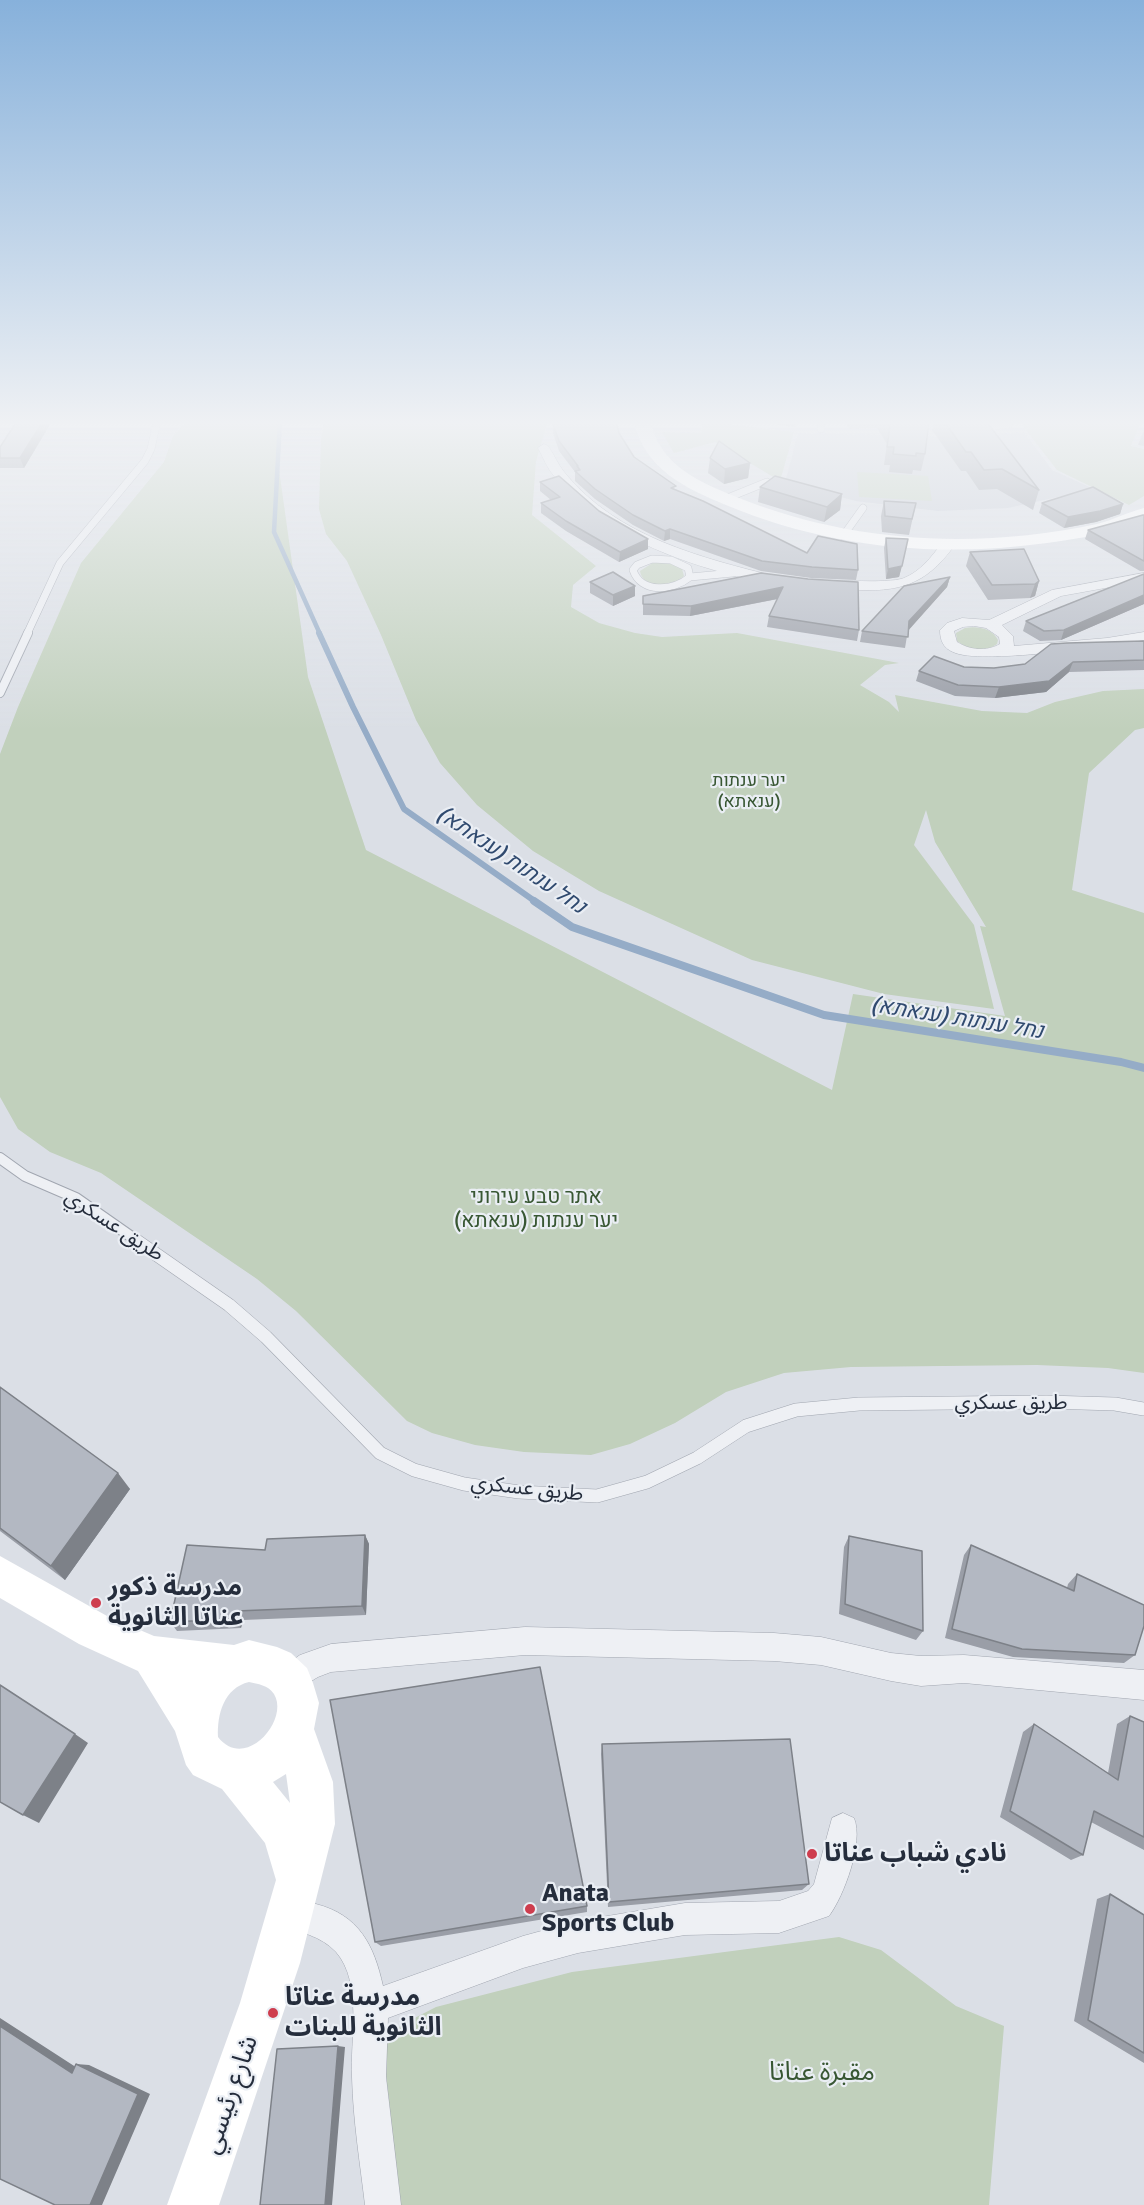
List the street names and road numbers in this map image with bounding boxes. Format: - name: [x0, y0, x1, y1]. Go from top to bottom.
- street label: طريق عسكري: [60, 1185, 168, 1267]
- street label: طريق عسكري: [954, 1390, 1068, 1416]
- street label: طريق عسكري: [469, 1471, 585, 1507]
- street label: شارع رئيسي: [196, 2032, 266, 2158]

